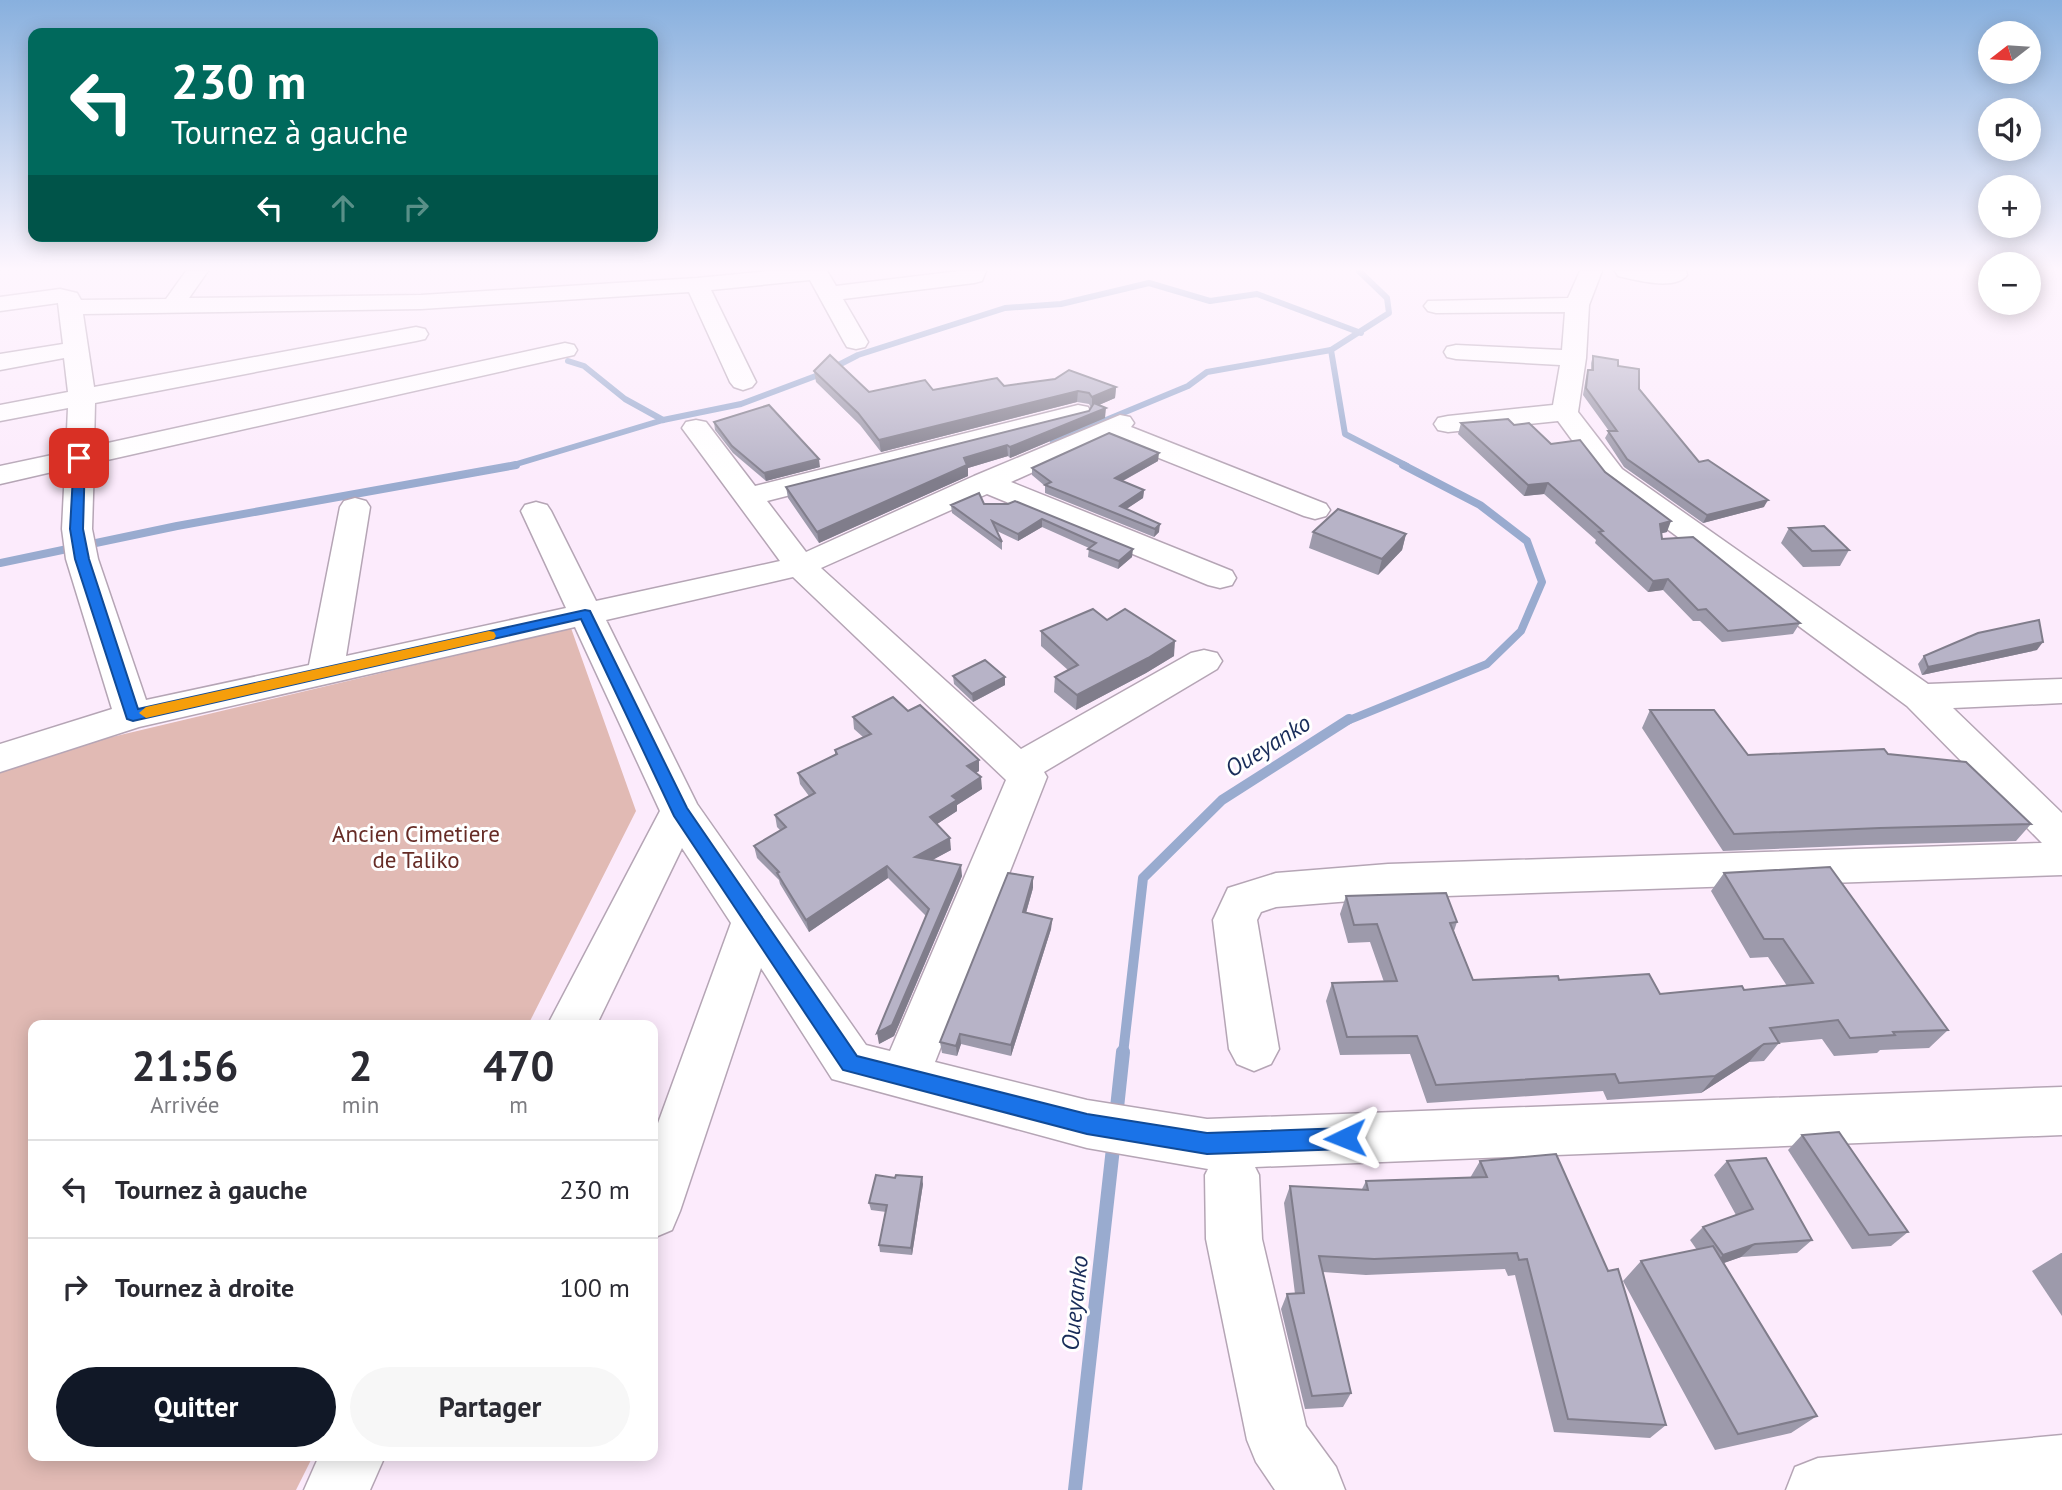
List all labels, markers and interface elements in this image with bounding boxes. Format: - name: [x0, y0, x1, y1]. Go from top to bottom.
- north arrow: [1978, 21, 2040, 84]
- map controls: [1978, 21, 2041, 315]
- text: 230 m: [171, 49, 306, 113]
- icon: left: [56, 56, 147, 147]
- button: sound: [1978, 98, 2041, 161]
- text: Tournez à gauche: [171, 111, 408, 153]
- button: +: [1978, 175, 2041, 238]
- icon: left: [251, 189, 289, 227]
- icon: ahead: [324, 189, 362, 227]
- icon: right: [397, 189, 435, 227]
- button: −: [1978, 252, 2041, 315]
- pin: [49, 428, 109, 488]
- icon: arrive: [60, 439, 98, 477]
- water label: Oueyanko: [1219, 707, 1316, 784]
- park label: Ancien Cimetiere de Taliko: [332, 819, 500, 874]
- text: 21:56: [132, 1038, 238, 1093]
- text: 2: [349, 1038, 372, 1093]
- text: 470: [483, 1038, 554, 1093]
- text: Arrivée: [150, 1090, 220, 1119]
- text: min: [342, 1090, 379, 1119]
- text: m: [509, 1090, 528, 1119]
- position arrow: [1308, 1101, 1382, 1175]
- icon: left: [56, 1170, 94, 1208]
- text: Tournez à gauche: [115, 1173, 307, 1206]
- text: 230 m: [559, 1173, 630, 1206]
- water label: Oueyanko: [1054, 1254, 1095, 1352]
- icon: right: [56, 1268, 94, 1306]
- text: Tournez à droite: [115, 1271, 294, 1304]
- text: 100 m: [559, 1271, 630, 1304]
- button: Quitter: [56, 1367, 336, 1447]
- button: Partager: [350, 1367, 630, 1447]

